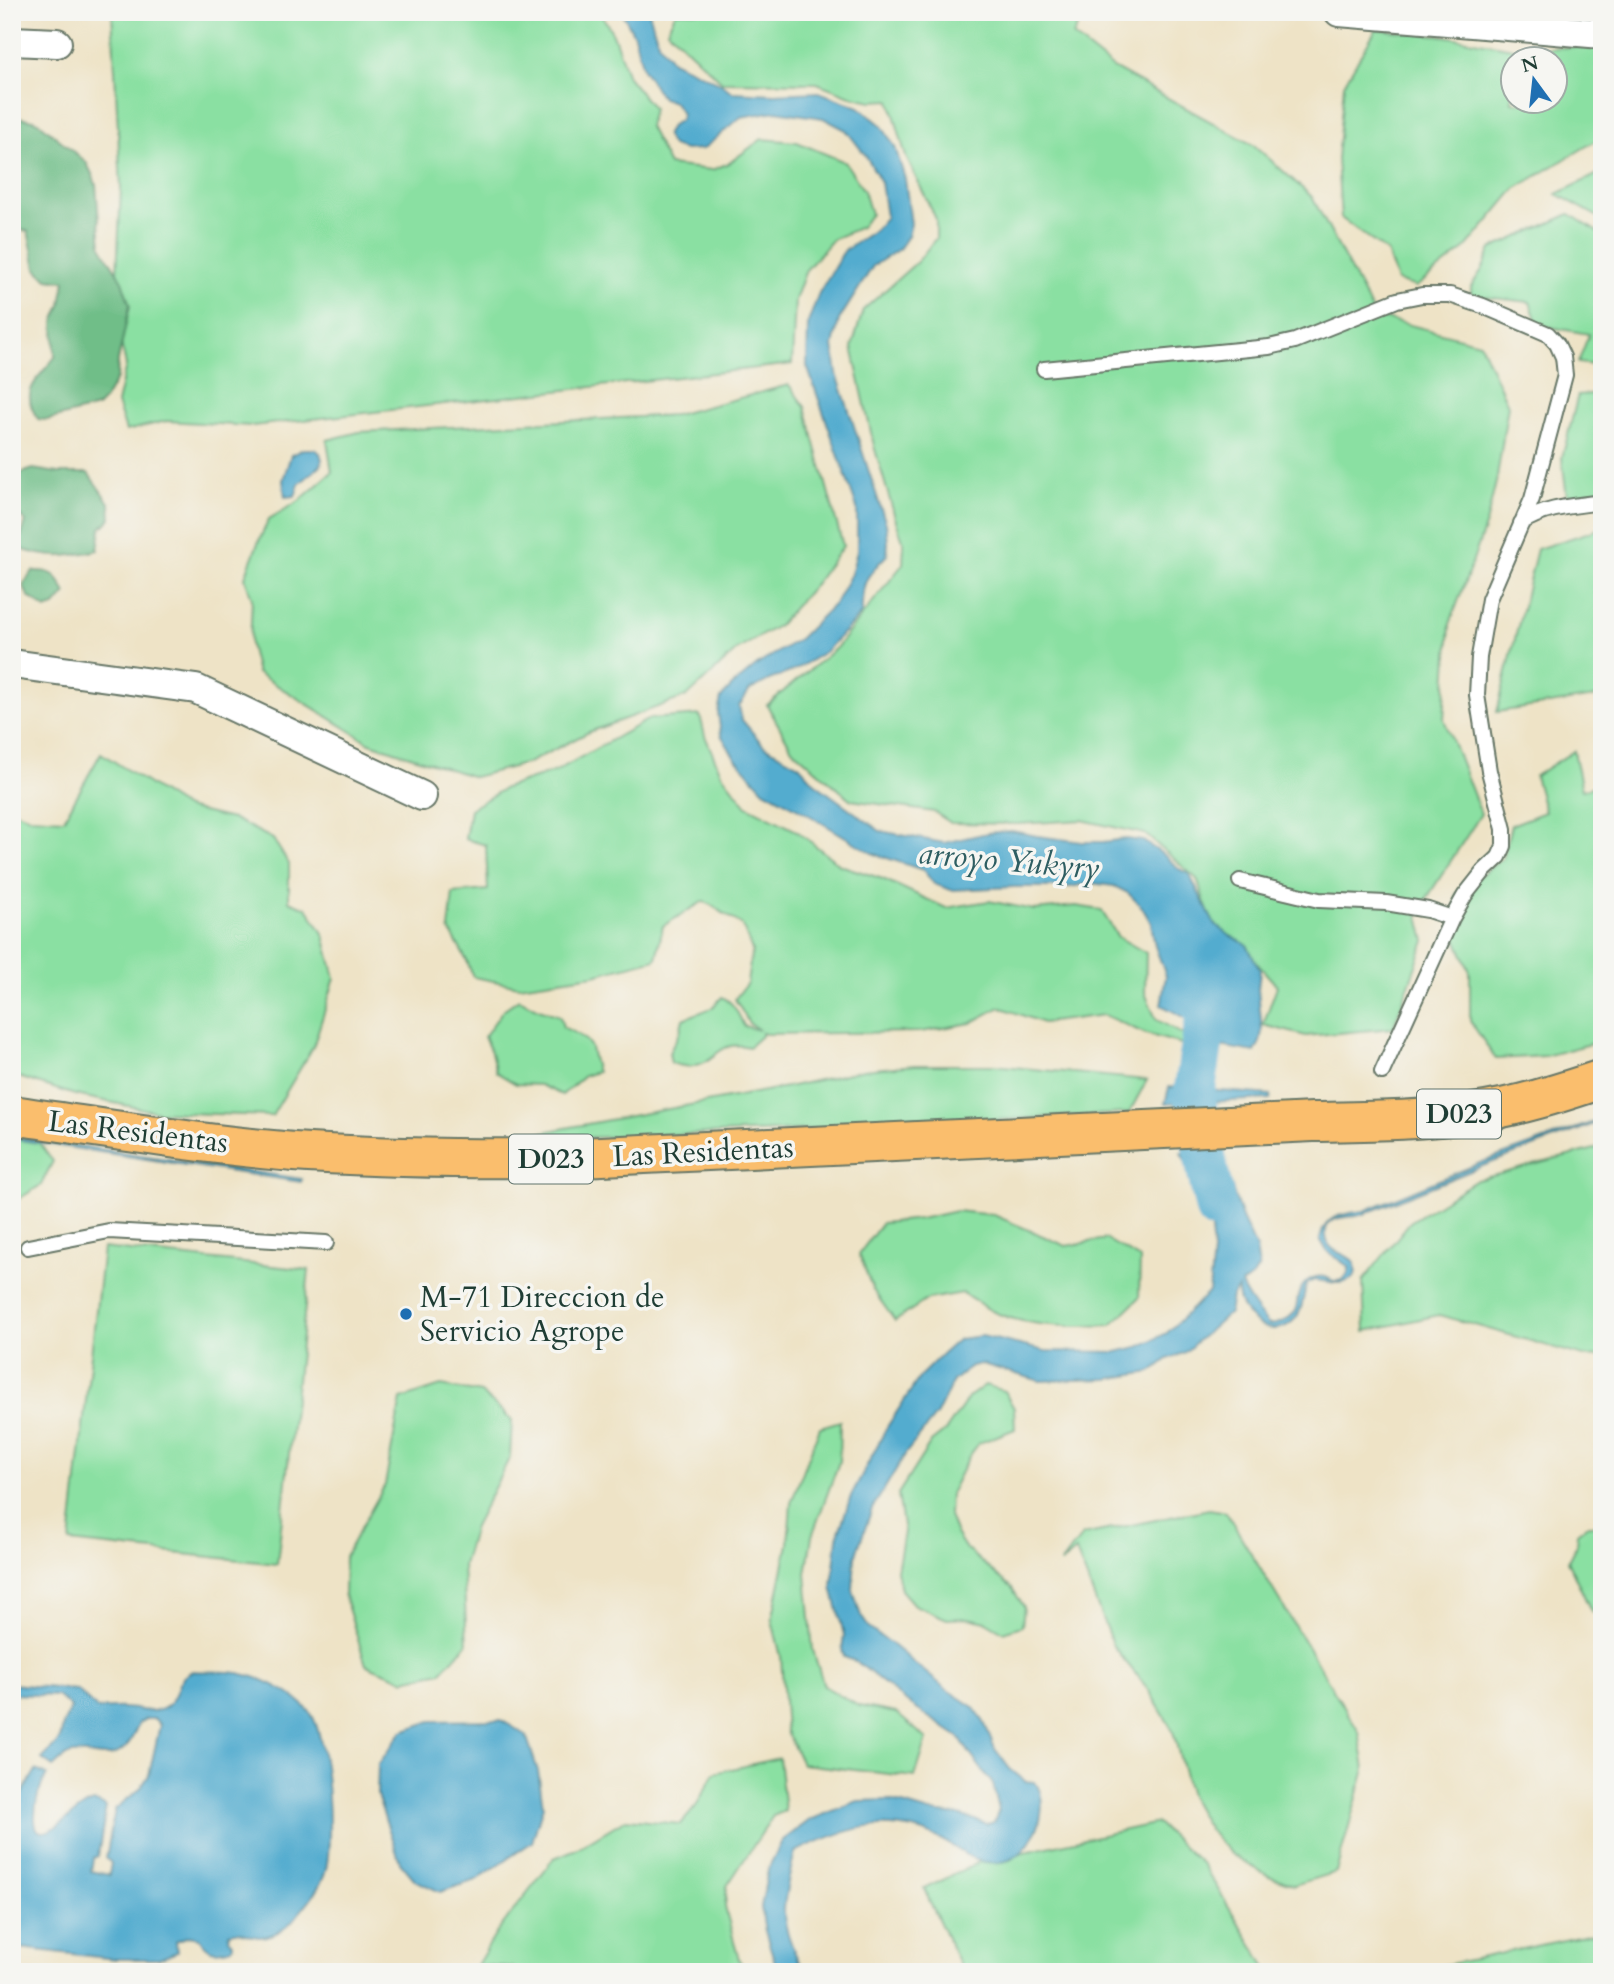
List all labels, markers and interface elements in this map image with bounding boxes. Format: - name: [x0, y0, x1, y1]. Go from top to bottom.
- north arrow: [1498, 46, 1568, 116]
- text: N: [1519, 50, 1542, 79]
- water label: arroyo Yukyry: [917, 831, 1102, 891]
- road number: D023: [1417, 1090, 1501, 1138]
- street label: Las Residentas: [46, 1101, 230, 1163]
- street label: Las Residentas: [611, 1127, 795, 1177]
- road number: D023: [509, 1134, 593, 1184]
- place label: M-71 Direccion de Servicio Agrope: [420, 1277, 665, 1352]
- marker: M-71 Direccion de Servicio Agrope: [398, 1306, 414, 1322]

